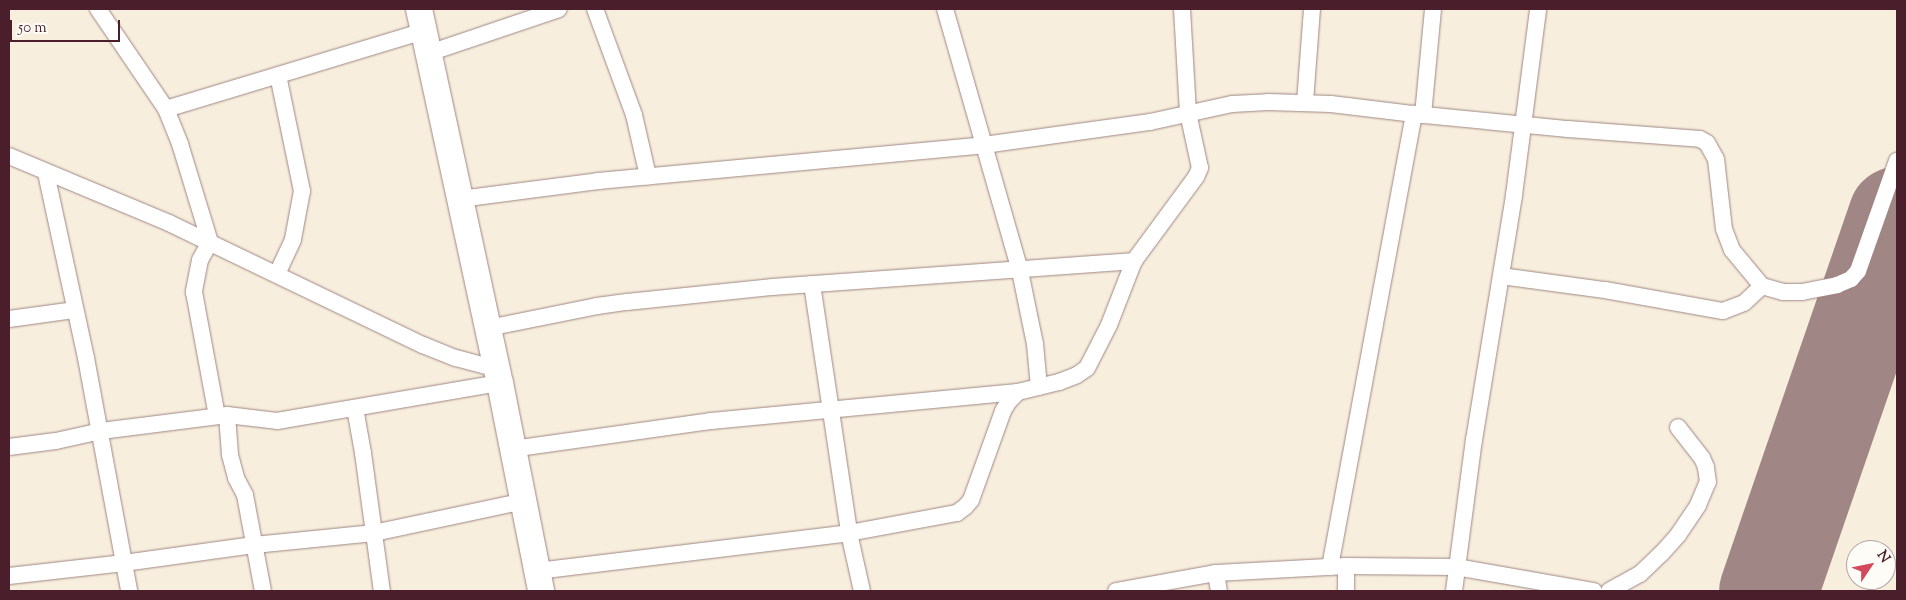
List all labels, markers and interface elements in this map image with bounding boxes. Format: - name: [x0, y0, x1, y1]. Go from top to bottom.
- scale bar: [12, 10, 122, 42]
- text: 50 m: [18, 18, 47, 39]
- north arrow: [1846, 540, 1896, 590]
- text: N: [1871, 547, 1894, 567]

